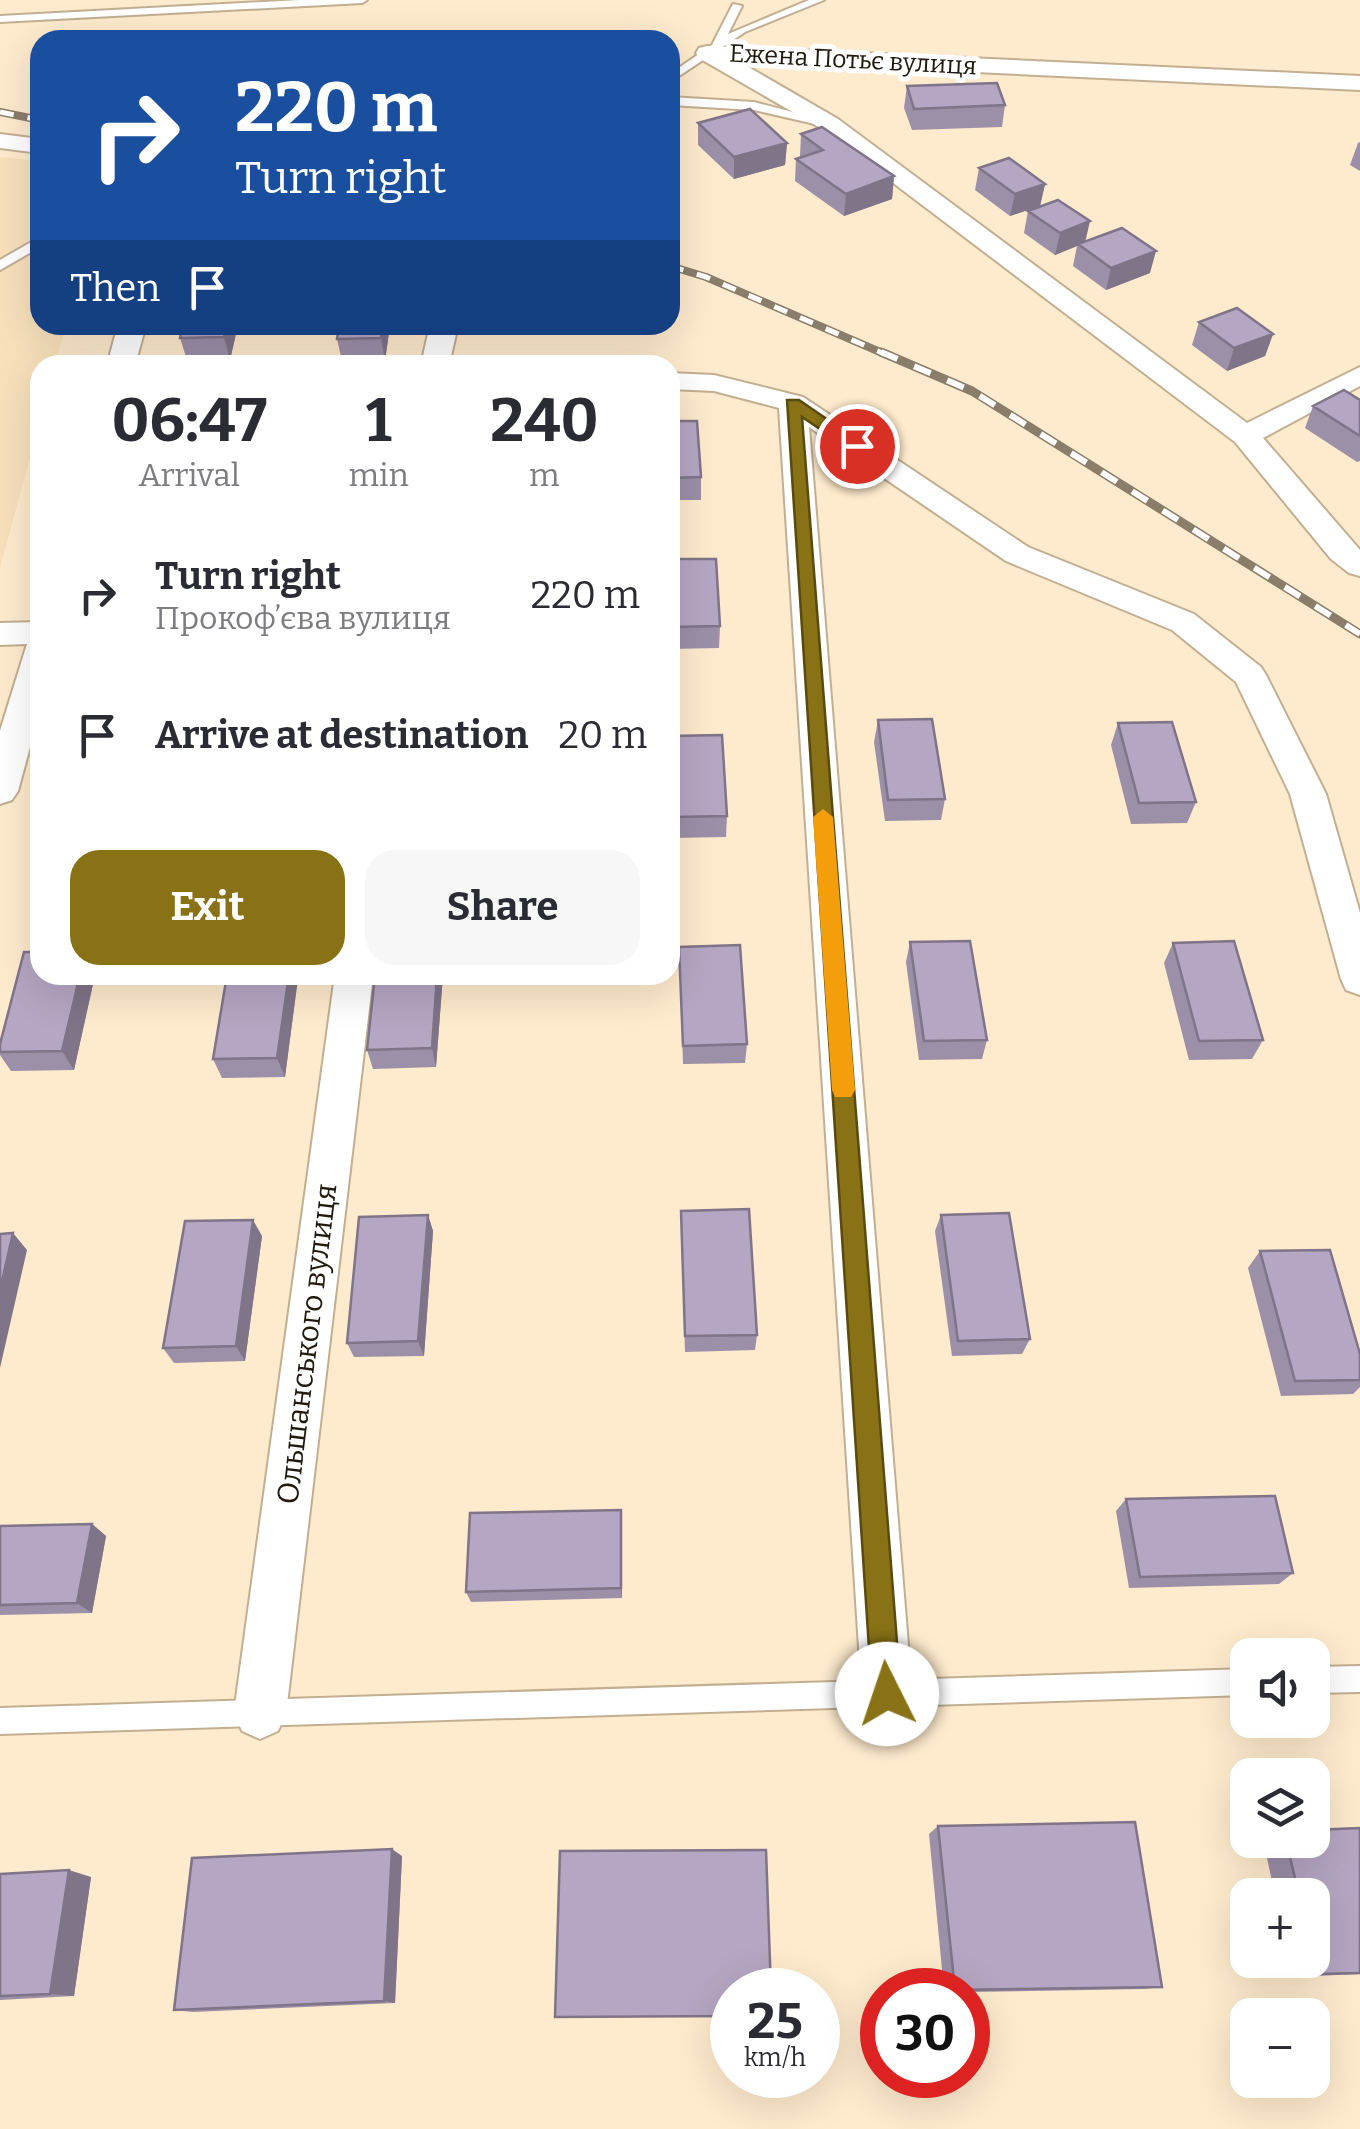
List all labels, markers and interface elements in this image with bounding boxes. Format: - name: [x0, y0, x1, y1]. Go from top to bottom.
- street label: Ежена Потьє вулиця: [728, 39, 978, 81]
- text: 220 m: [235, 66, 438, 150]
- icon: right: [70, 70, 200, 200]
- text: Turn right: [235, 151, 447, 205]
- icon: arrive: [180, 260, 235, 315]
- text: Then: [70, 265, 160, 311]
- text: 06:47: [111, 385, 267, 457]
- text: 1: [366, 385, 392, 457]
- text: 240: [490, 385, 599, 457]
- pin: [815, 404, 900, 489]
- icon: arrive: [830, 419, 885, 474]
- text: Arrival: [139, 456, 240, 494]
- text: min: [348, 456, 409, 494]
- text: m: [529, 456, 560, 494]
- text: Turn right: [155, 553, 341, 599]
- icon: right: [70, 568, 125, 623]
- text: 220 m: [530, 572, 640, 618]
- text: Прокоф’єва вулиця: [155, 599, 451, 637]
- icon: arrive: [70, 708, 125, 763]
- text: Arrive at destination: [155, 712, 528, 758]
- text: 20 m: [558, 712, 647, 758]
- button: Exit: [70, 850, 345, 965]
- button: Share: [365, 850, 640, 965]
- street label: Ольшанського вулиця: [269, 1182, 345, 1506]
- map controls: [1230, 1638, 1330, 2098]
- button: sound: [1230, 1638, 1330, 1738]
- position arrow: [835, 1642, 939, 1746]
- button: layers: [1230, 1758, 1330, 1858]
- button: +: [1230, 1878, 1330, 1978]
- speed limit sign: 30: [860, 1968, 990, 2098]
- text: 25: [747, 1991, 803, 2051]
- button: −: [1230, 1998, 1330, 2098]
- text: km/h: [744, 2043, 806, 2073]

